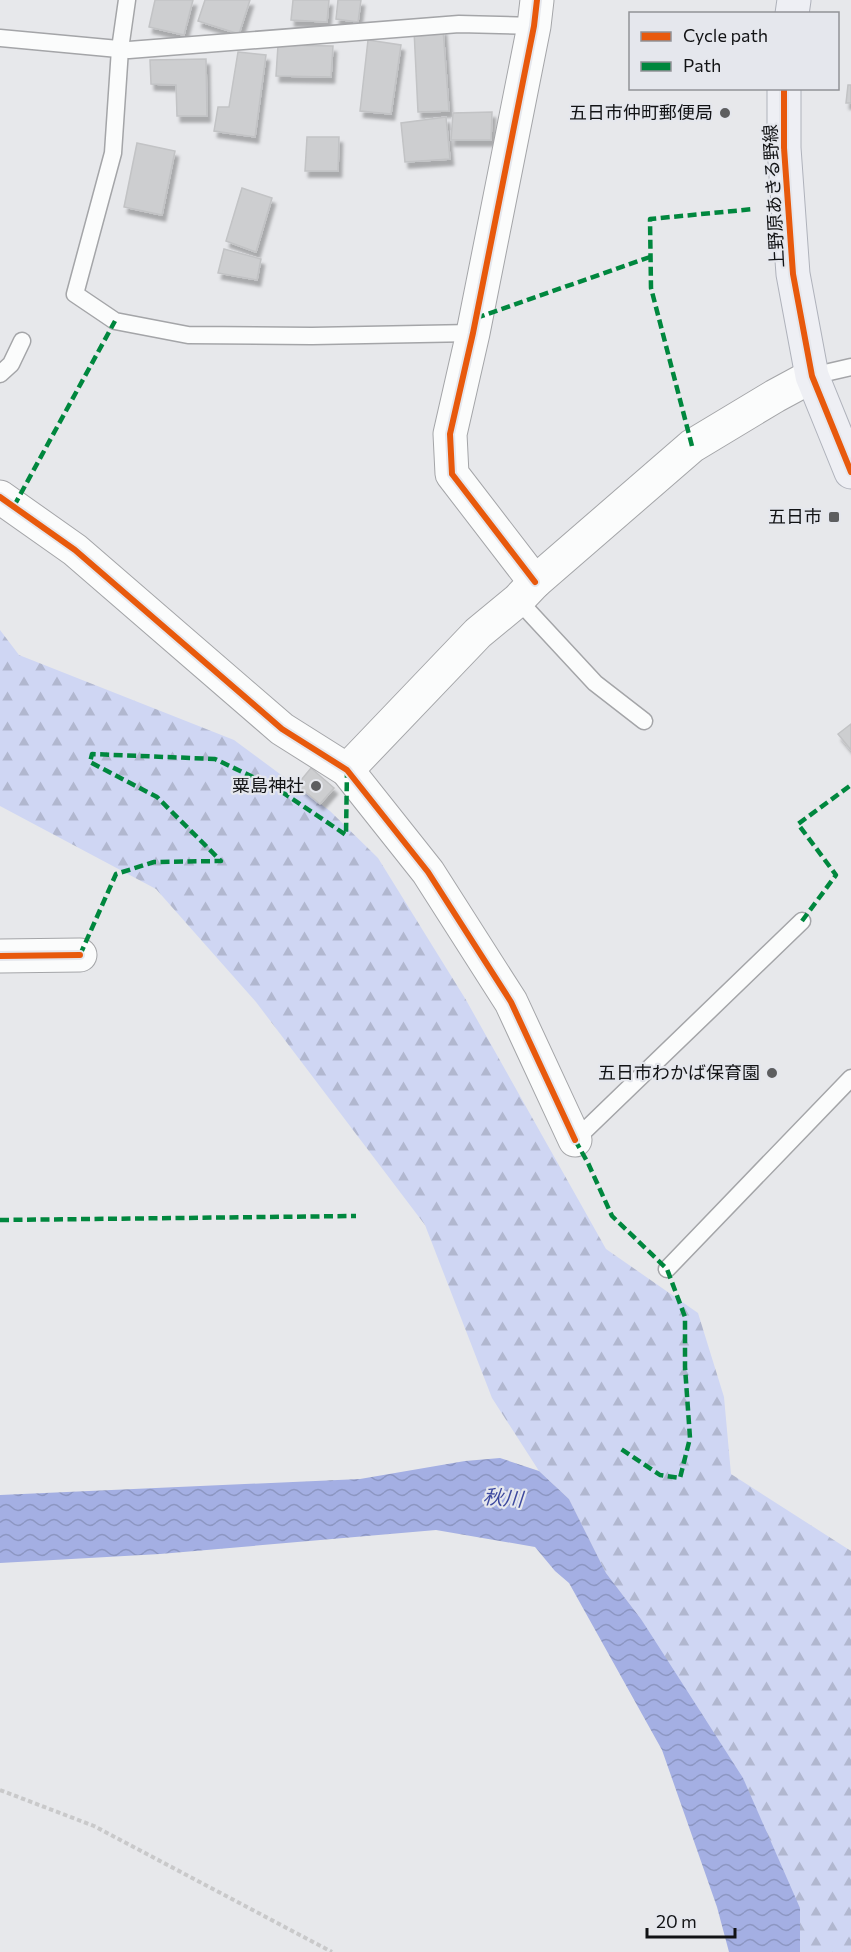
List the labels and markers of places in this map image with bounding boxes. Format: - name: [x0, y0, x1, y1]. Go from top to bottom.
- place label: 五日市仲町郵便局: [569, 101, 713, 123]
- marker: 五日市仲町郵便局: [718, 106, 732, 120]
- place label: 五日市: [768, 505, 822, 527]
- marker: 五日市: [827, 510, 841, 524]
- place label: 粟島神社: [232, 774, 304, 796]
- marker: 粟島神社: [309, 779, 323, 793]
- place label: 五日市わかば保育園: [598, 1061, 760, 1083]
- marker: 五日市わかば保育園: [765, 1066, 779, 1080]

